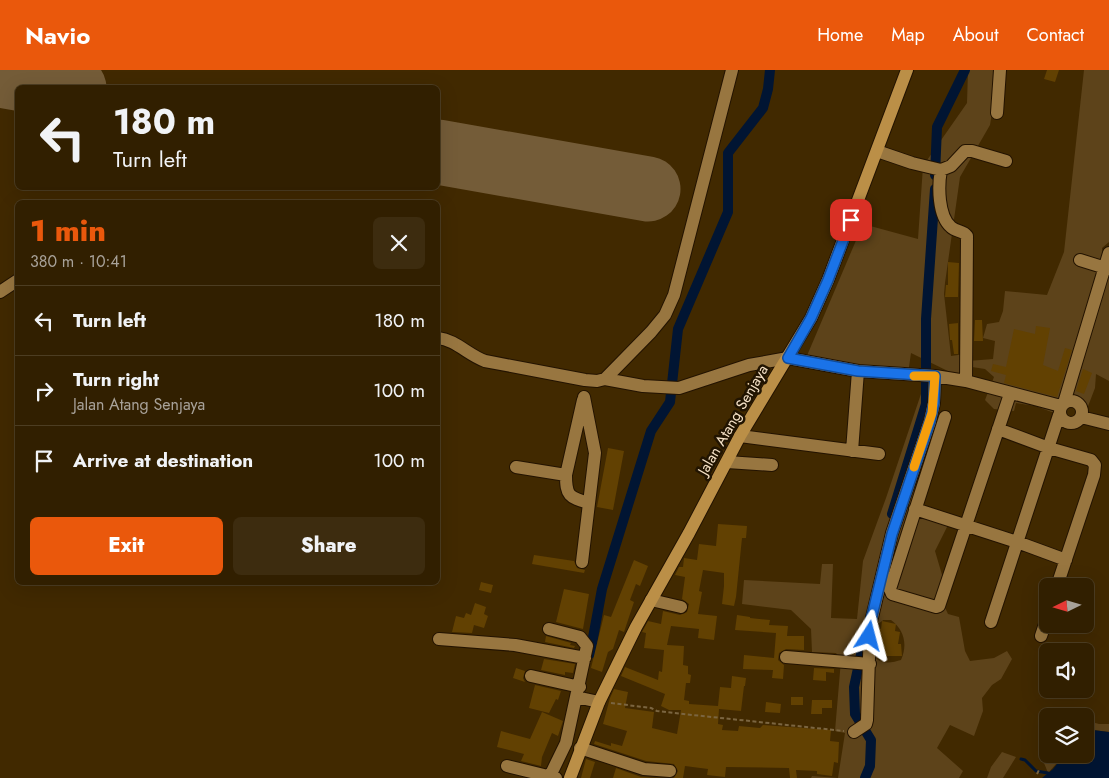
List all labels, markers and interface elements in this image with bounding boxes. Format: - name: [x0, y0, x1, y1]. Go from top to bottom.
- text: Navio: [25, 18, 90, 53]
- text: Home: [817, 22, 863, 48]
- text: Map: [891, 22, 925, 48]
- text: About: [953, 22, 998, 48]
- text: Contact: [1026, 22, 1084, 48]
- text: 180 m: [113, 97, 215, 147]
- icon: left: [30, 105, 95, 170]
- text: Turn left: [113, 143, 187, 175]
- pin: [830, 199, 872, 241]
- icon: arrive: [837, 206, 865, 234]
- text: 1 min: [30, 209, 106, 252]
- button: close: [373, 217, 425, 269]
- text: 380 m · 10:41: [30, 250, 127, 273]
- icon: left: [30, 307, 58, 335]
- text: Turn left: [73, 307, 146, 334]
- text: 180 m: [374, 307, 425, 334]
- street label: Jalan Atang Senjaya: [691, 361, 774, 481]
- text: Turn right: [73, 366, 159, 393]
- icon: right: [30, 377, 58, 405]
- text: 100 m: [373, 377, 425, 404]
- text: Jalan Atang Senjaya: [73, 393, 205, 416]
- icon: arrive: [30, 447, 58, 475]
- text: Arrive at destination: [73, 447, 253, 474]
- text: 100 m: [373, 447, 425, 474]
- button: Exit: [30, 517, 223, 575]
- button: Share: [233, 517, 425, 575]
- north arrow: [1039, 578, 1094, 632]
- map controls: [1039, 578, 1094, 763]
- position arrow: [842, 609, 894, 661]
- button: sound: [1039, 643, 1094, 698]
- button: layers: [1039, 708, 1094, 763]

